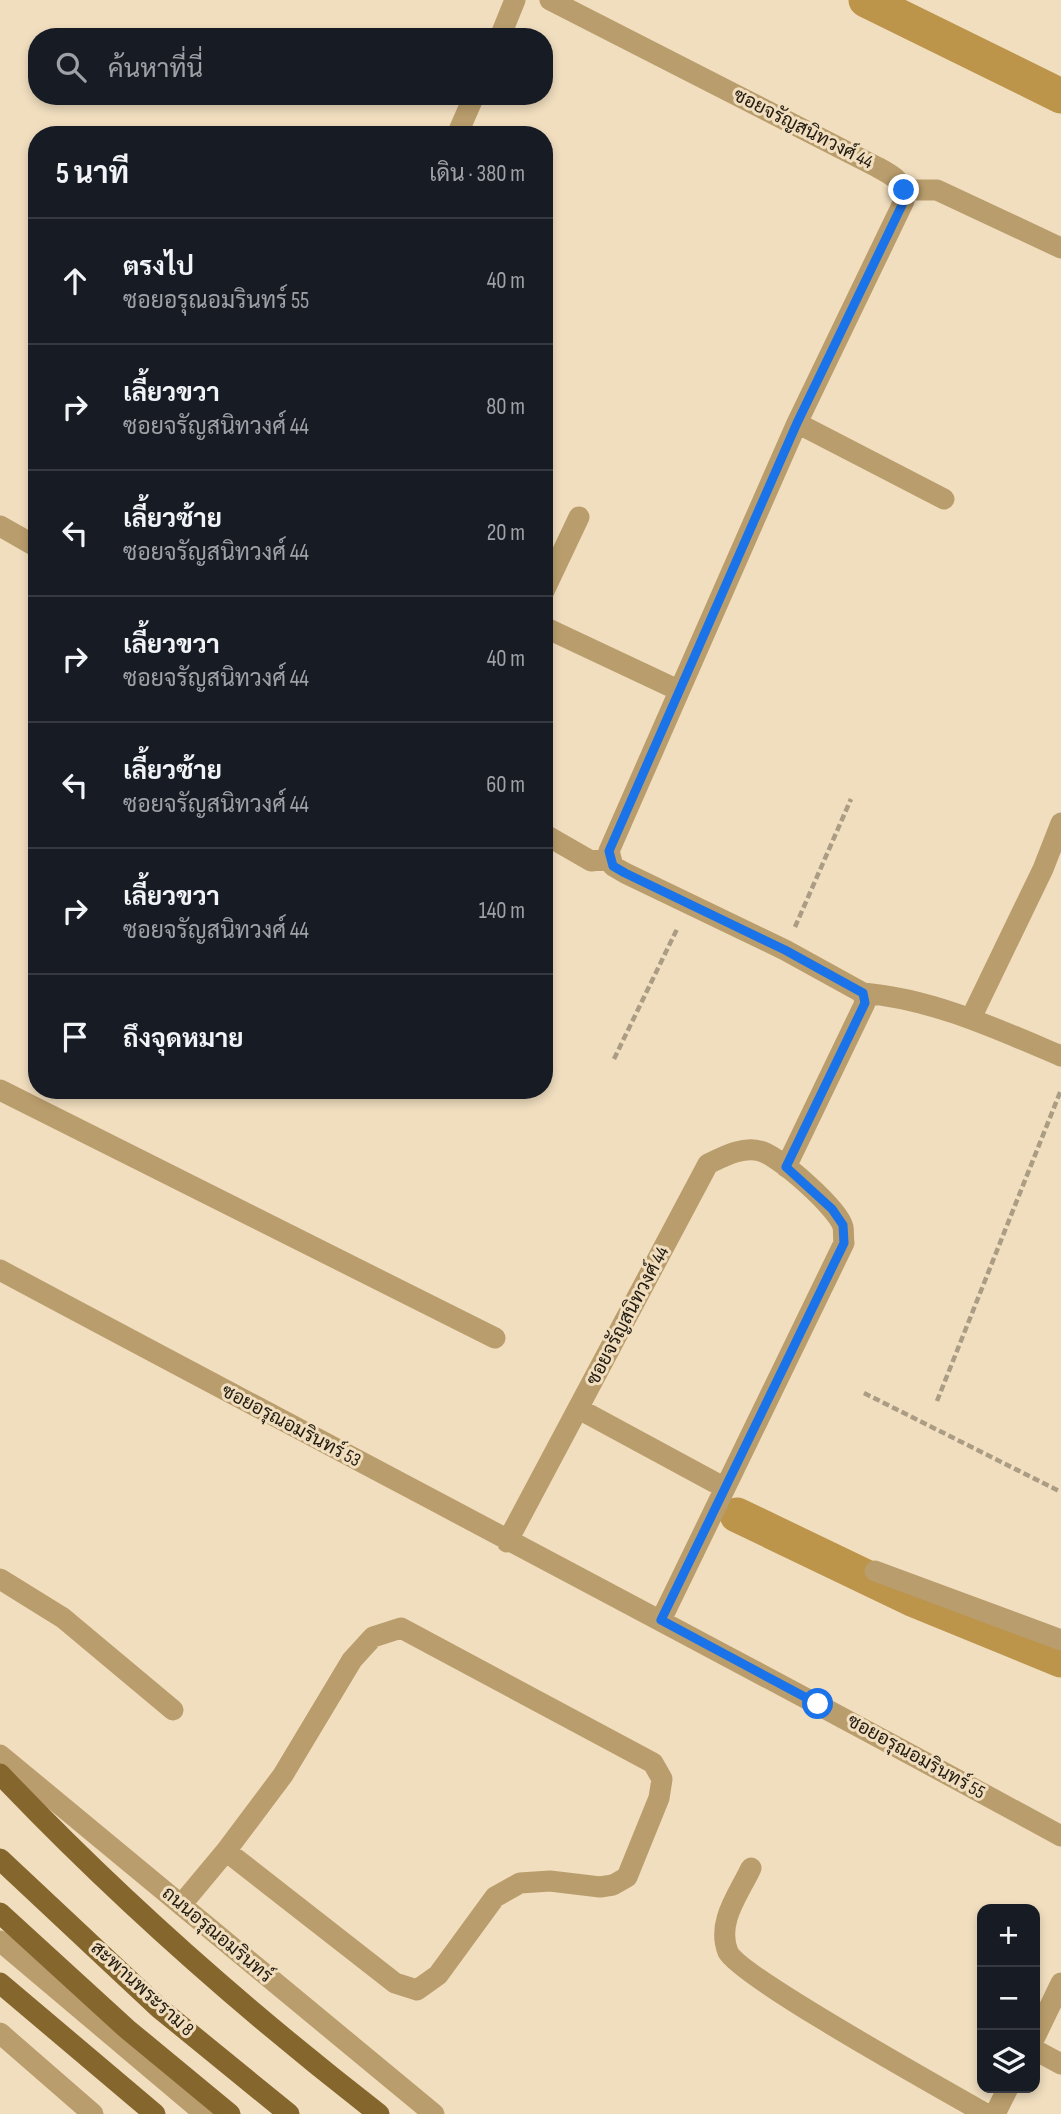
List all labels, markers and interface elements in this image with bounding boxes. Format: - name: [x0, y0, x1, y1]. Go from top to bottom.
- search box: [28, 28, 553, 105]
- icon: search: [52, 48, 90, 86]
- text: ค้นหาที่นี่: [108, 54, 203, 85]
- street label: ซอยจรัญสนิทวงศ์ 44: [729, 82, 878, 174]
- text: 5 นาที: [56, 156, 129, 192]
- text: เดิน · 380 m: [429, 160, 525, 188]
- route end: [888, 174, 919, 205]
- text: ตรงไป: [123, 252, 194, 283]
- icon: ahead: [56, 262, 94, 300]
- text: 40 m: [487, 267, 525, 295]
- text: ซอยอรุณอมรินทร์ 55: [123, 287, 309, 315]
- text: เลี้ยวขวา: [123, 378, 220, 409]
- icon: right: [56, 388, 94, 426]
- text: 80 m: [486, 393, 525, 421]
- text: ซอยจรัญสนิทวงศ์ 44: [123, 413, 309, 441]
- text: เลี้ยวซ้าย: [123, 504, 222, 535]
- icon: left: [56, 514, 94, 552]
- text: 20 m: [487, 519, 525, 547]
- text: ซอยจรัญสนิทวงศ์ 44: [123, 539, 309, 567]
- text: เลี้ยวขวา: [123, 630, 220, 661]
- icon: right: [56, 640, 94, 678]
- text: 40 m: [487, 645, 525, 673]
- text: ซอยจรัญสนิทวงศ์ 44: [123, 665, 309, 693]
- text: เลี้ยวซ้าย: [123, 756, 222, 787]
- icon: left: [56, 766, 94, 804]
- text: 60 m: [486, 771, 525, 799]
- text: ซอยจรัญสนิทวงศ์ 44: [123, 791, 309, 819]
- text: เลี้ยวขวา: [123, 882, 220, 913]
- icon: right: [56, 892, 94, 930]
- text: 140 m: [479, 897, 525, 925]
- text: ซอยจรัญสนิทวงศ์ 44: [123, 917, 309, 945]
- icon: arrive: [56, 1018, 94, 1056]
- text: ถึงจุดหมาย: [123, 1024, 244, 1055]
- street label: ซอยจรัญสนิทวงศ์ 44: [580, 1242, 674, 1389]
- street label: ซอยอรุณอมรินทร์ 53: [217, 1378, 365, 1472]
- route start: [802, 1688, 833, 1719]
- street label: ซอยอรุณอมรินทร์ 55: [843, 1708, 990, 1804]
- street label: ถนนอรุณอมรินทร์: [157, 1881, 278, 1988]
- map controls: [977, 1904, 1040, 2093]
- button: +: [977, 1904, 1040, 1967]
- street label: สะพานพระราม 8: [86, 1937, 198, 2041]
- button: −: [977, 1967, 1040, 2030]
- button: layers: [977, 2030, 1040, 2093]

